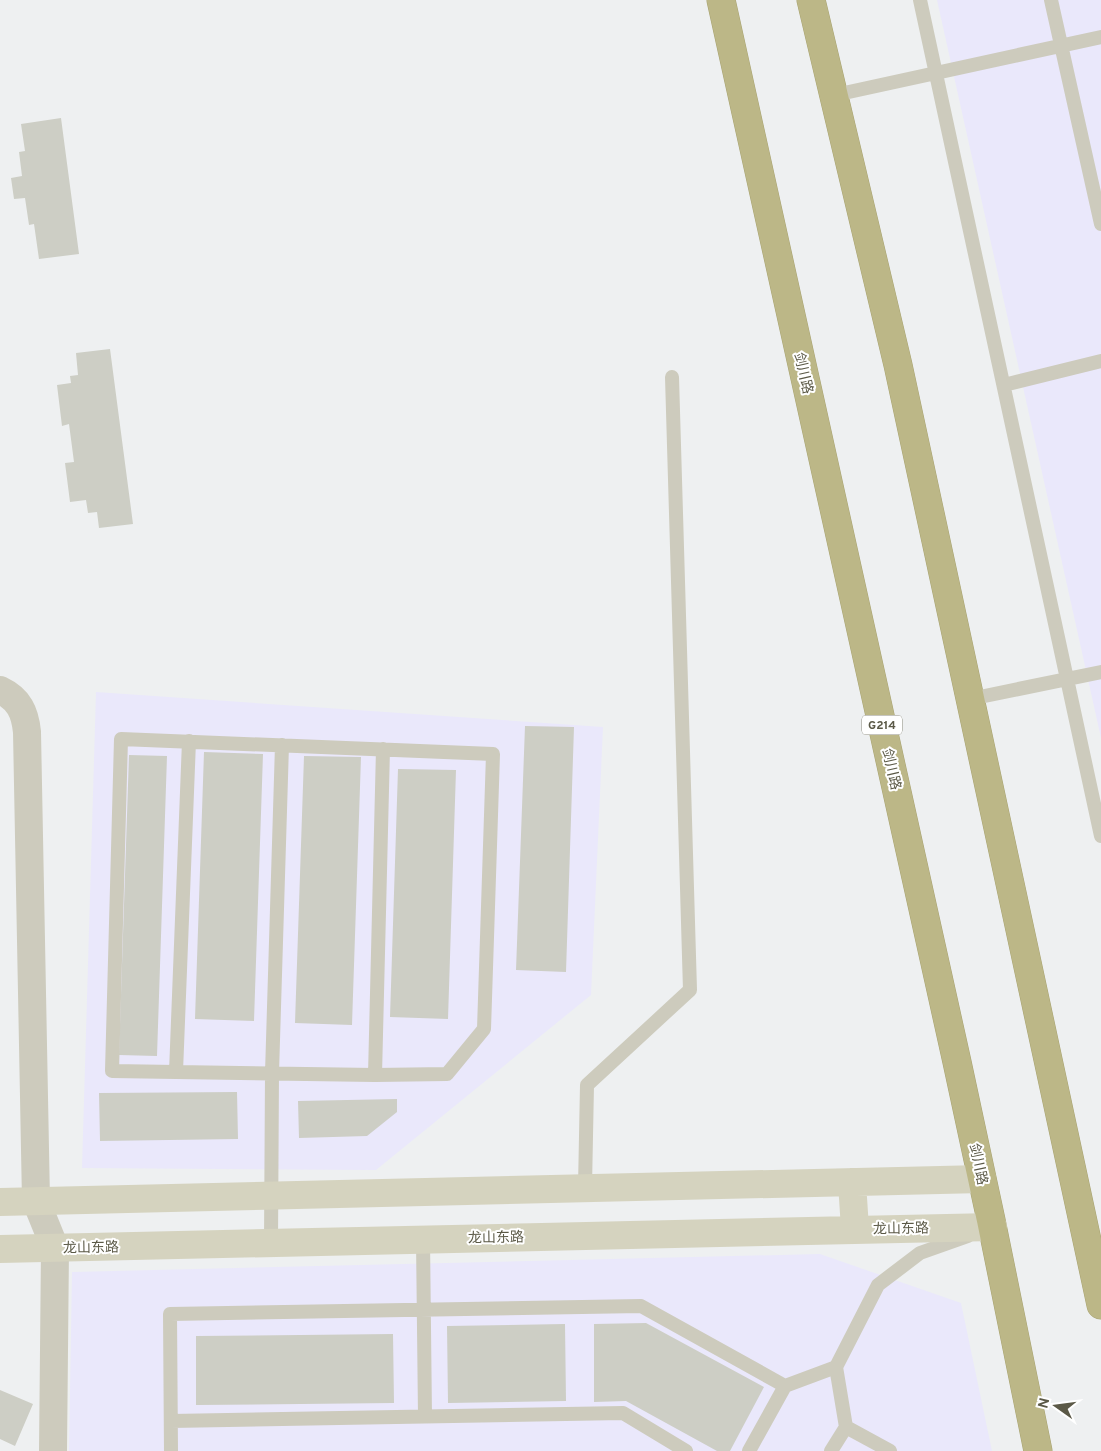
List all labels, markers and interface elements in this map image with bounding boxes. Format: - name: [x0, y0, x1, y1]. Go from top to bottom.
- street label: 剑川路: [790, 351, 817, 396]
- road number: G214: [862, 716, 902, 734]
- street label: 剑川路: [878, 747, 905, 792]
- street label: 剑川路: [965, 1142, 991, 1187]
- street label: 龙山东路: [873, 1220, 929, 1238]
- street label: 龙山东路: [468, 1229, 524, 1247]
- street label: 龙山东路: [63, 1239, 119, 1257]
- north arrow: [1031, 1381, 1081, 1431]
- text: N: [1035, 1396, 1054, 1410]

